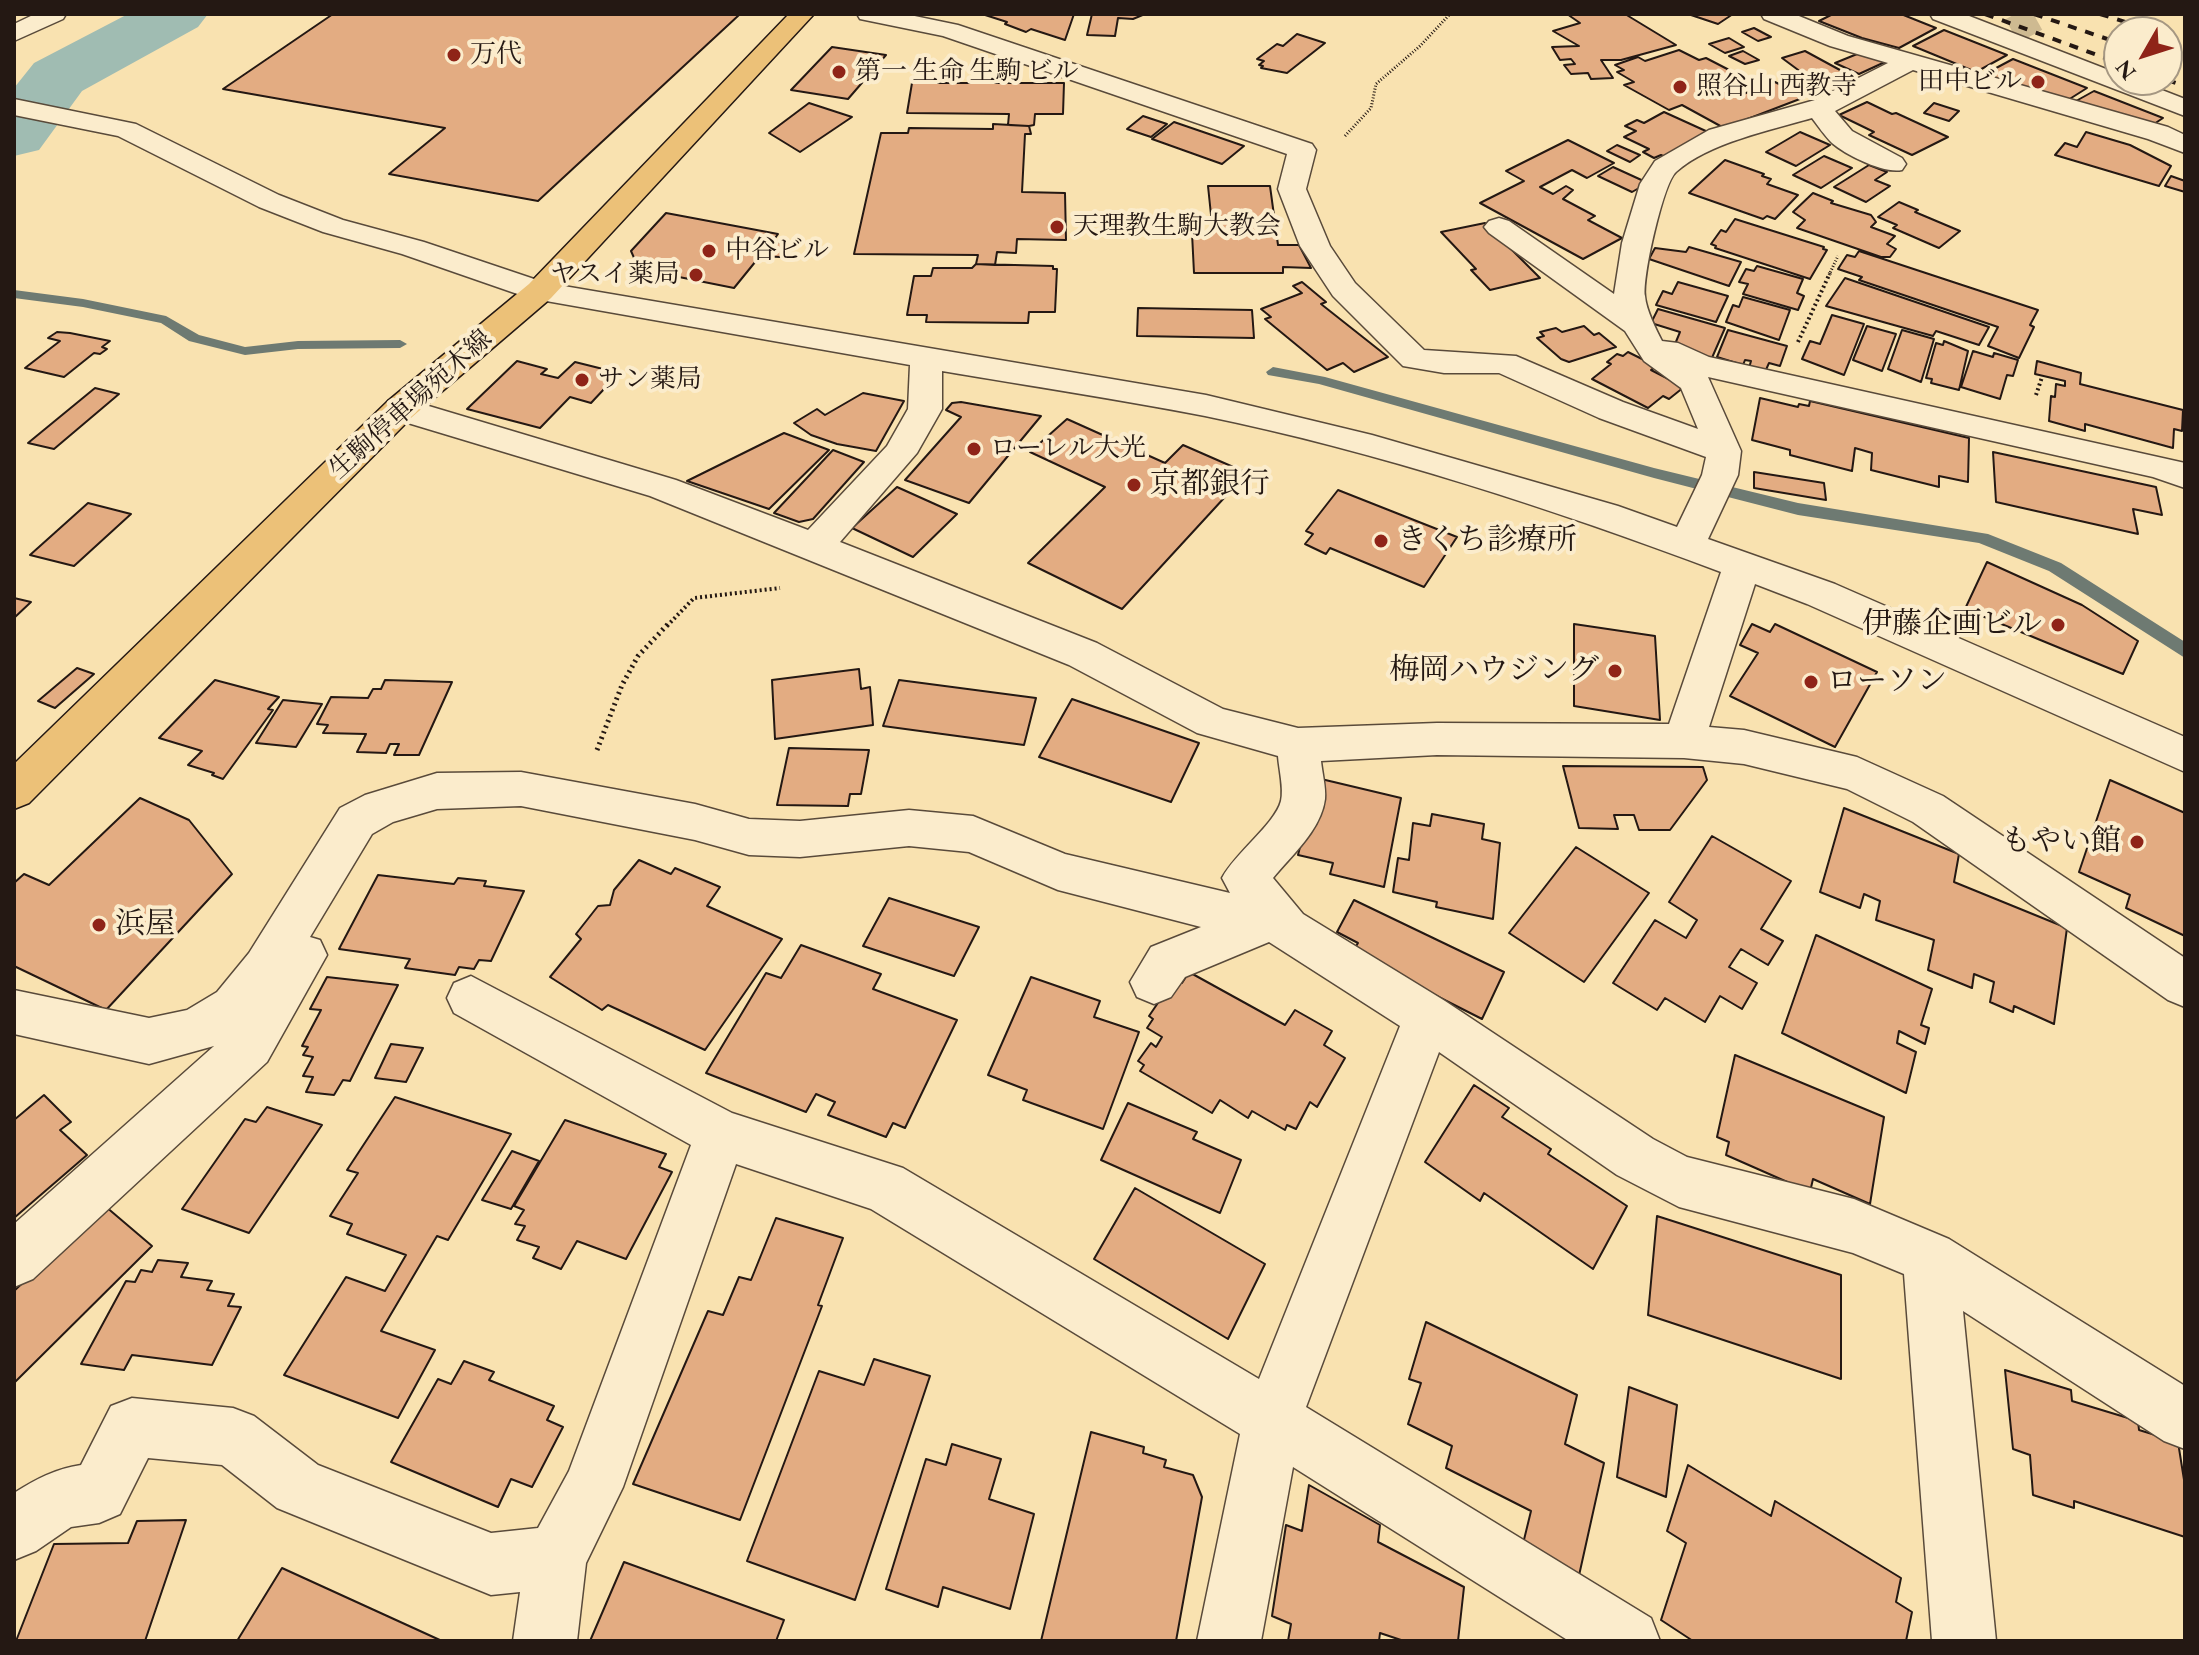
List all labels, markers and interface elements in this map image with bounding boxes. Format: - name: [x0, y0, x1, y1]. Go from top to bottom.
- north arrow: [2103, 16, 2183, 96]
- place label: 万代: [470, 39, 522, 71]
- marker: 万代: [445, 46, 463, 64]
- text: N: [2109, 54, 2142, 86]
- place label: 第一 生命 生駒 ビル: [855, 56, 1079, 88]
- marker: 第一 生命 生駒 ビル: [830, 63, 848, 81]
- place label: 田中ビル: [1918, 66, 2022, 98]
- place label: 照谷山 西教寺: [1696, 71, 1857, 103]
- marker: 田中ビル: [2029, 73, 2047, 91]
- marker: 照谷山 西教寺: [1671, 78, 1689, 96]
- place label: 天理教生駒大教会: [1073, 211, 1281, 243]
- marker: 天理教生駒大教会: [1048, 218, 1066, 236]
- place label: 中谷ビル: [725, 235, 829, 267]
- marker: 中谷ビル: [700, 242, 718, 260]
- place label: ヤスイ薬局: [550, 259, 680, 291]
- marker: ヤスイ薬局: [687, 266, 705, 284]
- street label: 生駒停車場宛木線: [323, 324, 499, 486]
- place label: サン薬局: [598, 364, 702, 396]
- marker: サン薬局: [573, 371, 591, 389]
- place label: ローレル大光: [990, 433, 1146, 465]
- marker: ローレル大光: [965, 440, 983, 458]
- place label: 京都銀行: [1150, 467, 1270, 503]
- marker: 京都銀行: [1125, 476, 1143, 494]
- place label: きくち診療所: [1397, 523, 1577, 559]
- marker: きくち診療所: [1372, 532, 1390, 550]
- place label: 伊藤企画ビル: [1862, 607, 2042, 643]
- marker: 伊藤企画ビル: [2049, 616, 2067, 634]
- place label: 梅岡ハウジング: [1389, 653, 1599, 689]
- marker: 梅岡ハウジング: [1606, 662, 1624, 680]
- place label: ローソン: [1827, 664, 1947, 700]
- marker: ローソン: [1802, 673, 1820, 691]
- place label: もやい館: [2001, 824, 2121, 860]
- marker: もやい館: [2128, 833, 2146, 851]
- place label: 浜屋: [115, 907, 175, 943]
- marker: 浜屋: [90, 916, 108, 934]

